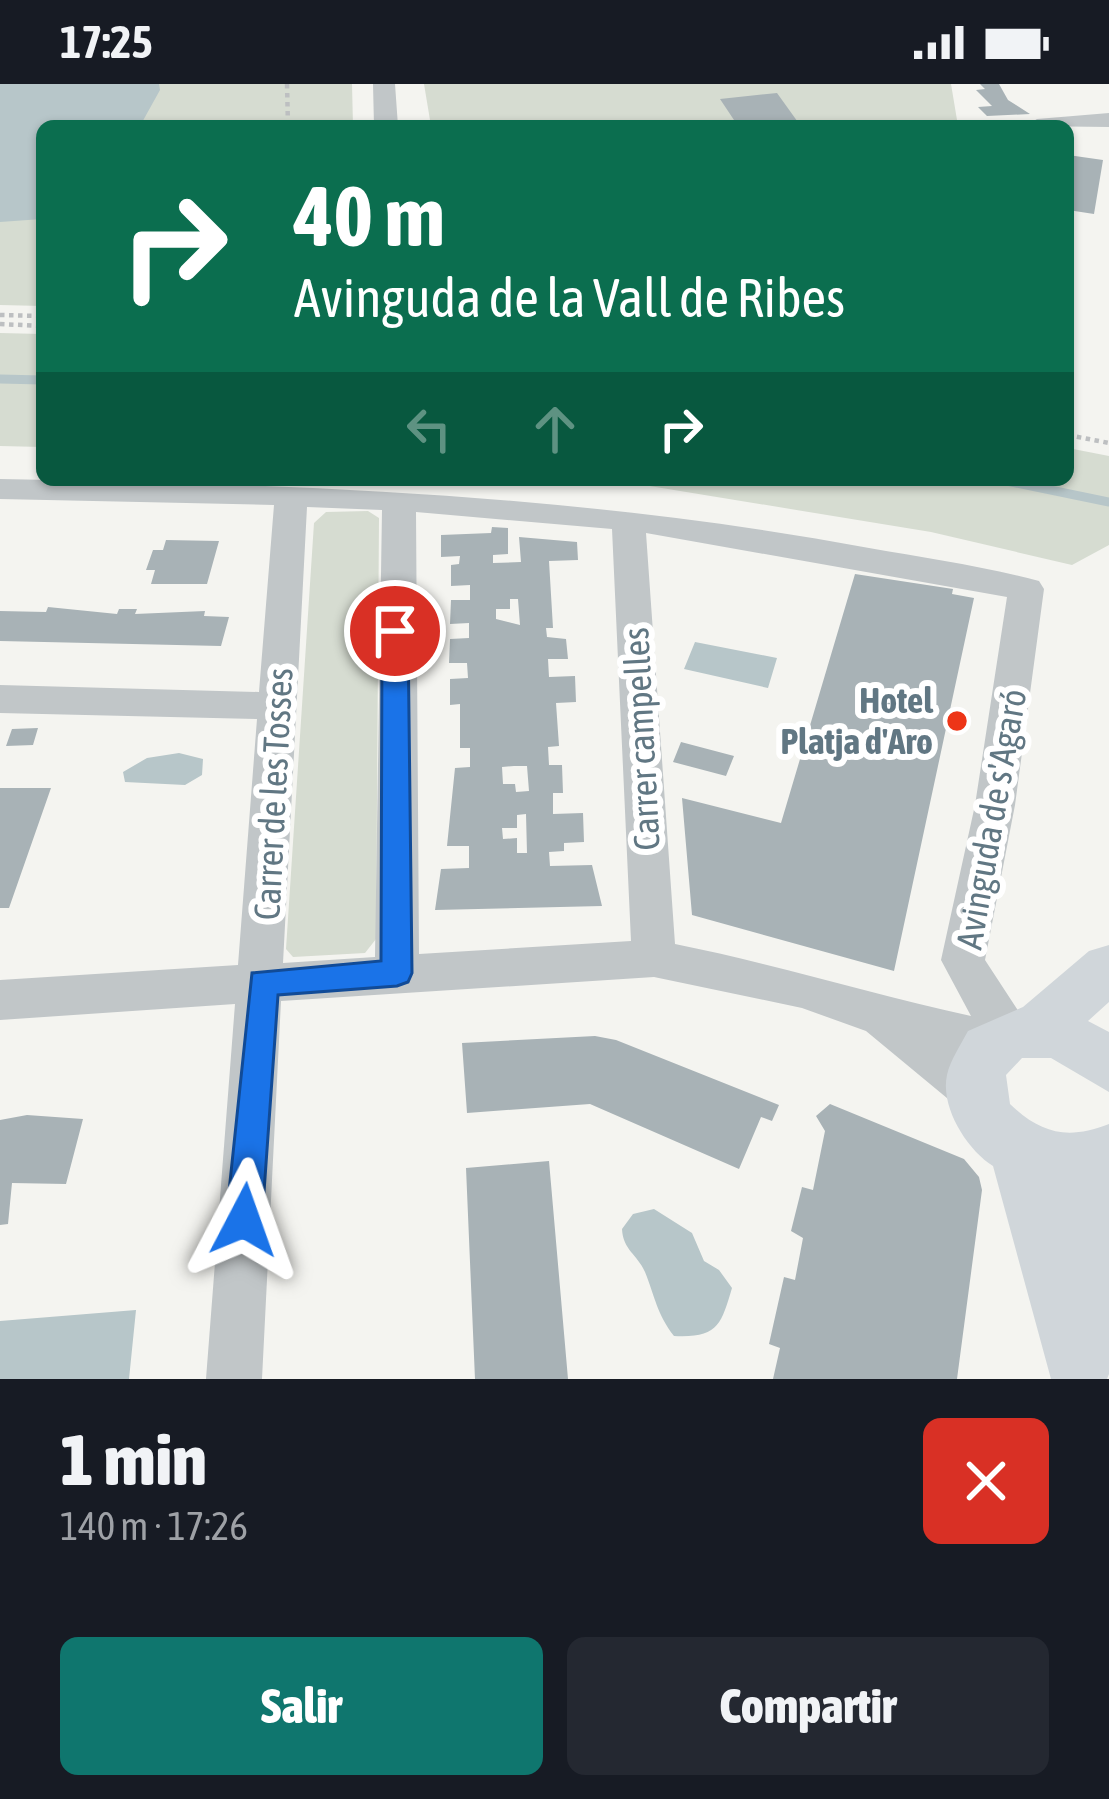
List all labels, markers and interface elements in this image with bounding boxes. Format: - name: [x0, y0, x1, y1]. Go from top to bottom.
- text: 17:25: [60, 16, 153, 68]
- icon: right: [96, 168, 252, 324]
- text: 40 m: [294, 168, 445, 264]
- text: Avinguda de la Vall de Ribes: [294, 267, 845, 328]
- icon: left: [396, 396, 462, 462]
- icon: ahead: [522, 396, 588, 462]
- icon: right: [648, 396, 714, 462]
- pin: [344, 580, 446, 682]
- icon: arrive: [362, 598, 428, 664]
- street label: Carrer campelles: [614, 626, 668, 852]
- street label: Carrer de les Tosses: [245, 667, 301, 921]
- place label: Hotel Platja d'Aro: [781, 679, 933, 762]
- street label: Avinguda de s'Agaró: [947, 686, 1035, 952]
- marker: Hotel Platja d'Aro: [944, 708, 970, 734]
- position arrow: [181, 1157, 307, 1283]
- text: 1 min: [60, 1418, 207, 1500]
- button: close: [923, 1418, 1049, 1544]
- text: 140 m · 17:26: [60, 1504, 248, 1548]
- button: Salir: [60, 1637, 543, 1775]
- button: Compartir: [567, 1637, 1049, 1775]

